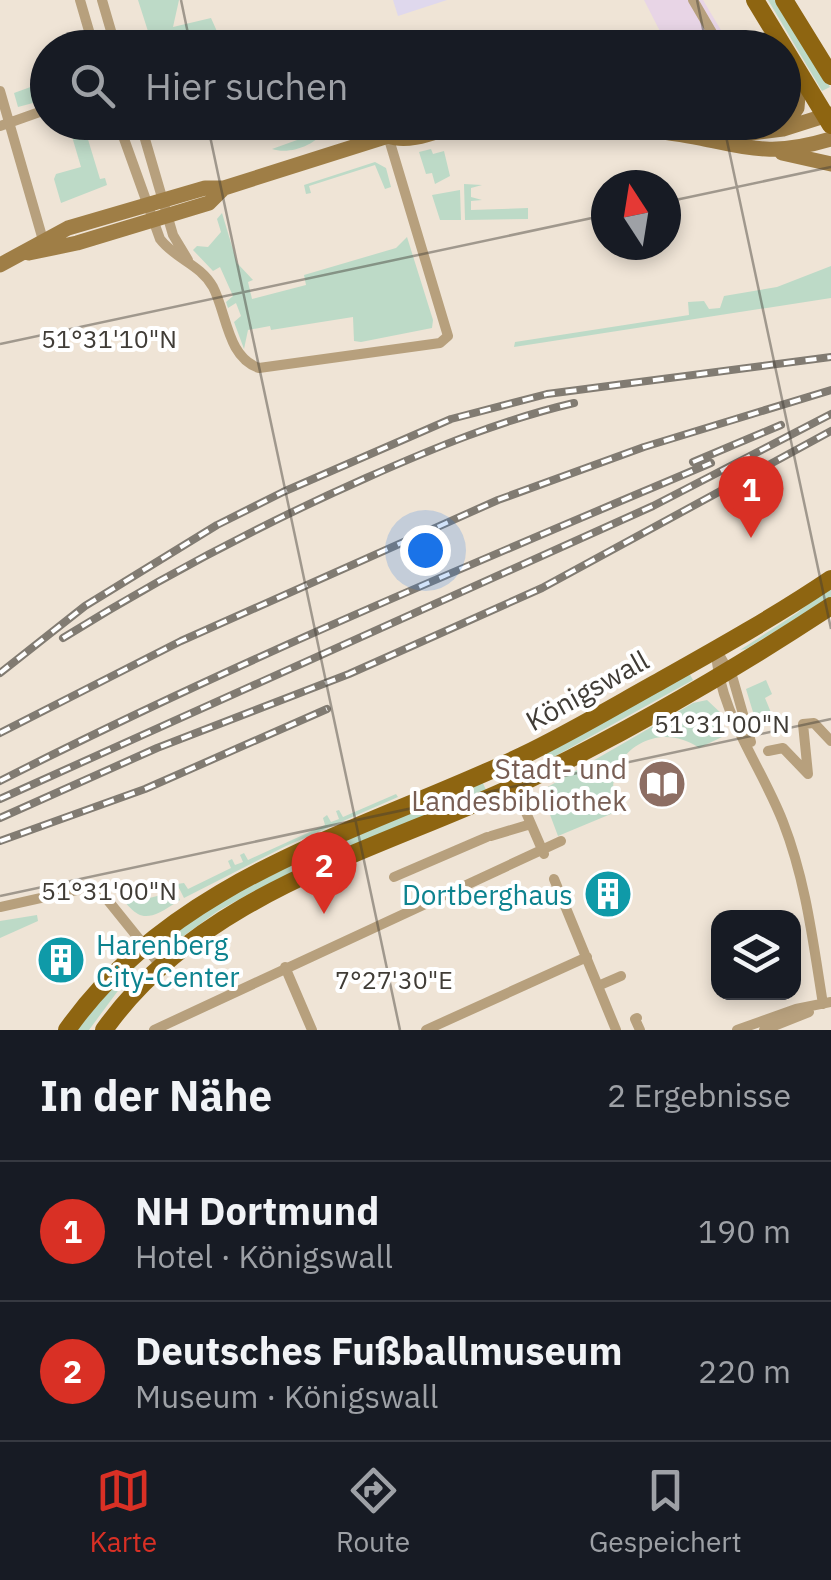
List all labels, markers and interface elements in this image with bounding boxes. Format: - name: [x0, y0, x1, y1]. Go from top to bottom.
- search box: [30, 30, 801, 140]
- icon: search: [65, 58, 120, 113]
- text: Hier suchen: [145, 61, 348, 110]
- north arrow: [591, 170, 681, 260]
- text: 51°31'10"N: [41, 322, 177, 355]
- pin: 1: [718, 456, 784, 538]
- your location: [400, 525, 451, 576]
- street label: Königswall: [519, 641, 655, 739]
- text: 51°31'00"N: [654, 707, 790, 740]
- place label: Stadt- und Landesbibliothek: [411, 750, 627, 819]
- library icon: Stadt- und Landesbibliothek: [636, 758, 688, 810]
- pin: 2: [292, 832, 356, 914]
- building icon: Dortberghaus: [582, 868, 634, 920]
- text: 51°31'00"N: [41, 874, 177, 907]
- place label: Dortberghaus: [402, 876, 573, 913]
- map controls: [711, 910, 801, 1000]
- button: layers: [711, 910, 801, 1000]
- place label: Harenberg City-Center: [96, 926, 240, 995]
- building icon: Harenberg City-Center: [35, 934, 87, 986]
- text: 7°27'30"E: [335, 963, 453, 996]
- text: In der Nähe: [40, 1068, 272, 1123]
- text: 2 Ergebnisse: [607, 1074, 791, 1116]
- text: NH Dortmund: [135, 1186, 379, 1235]
- text: 1: [63, 1210, 82, 1252]
- text: 190 m: [698, 1210, 791, 1252]
- text: Hotel · Königswall: [135, 1235, 393, 1277]
- text: Deutsches Fußballmuseum: [135, 1326, 622, 1375]
- text: 2: [63, 1350, 82, 1392]
- text: 220 m: [698, 1350, 791, 1392]
- text: Museum · Königswall: [135, 1375, 438, 1417]
- tab: Karte: [89, 1463, 157, 1560]
- tab: Route: [336, 1463, 410, 1560]
- tab: Gespeichert: [589, 1463, 742, 1560]

